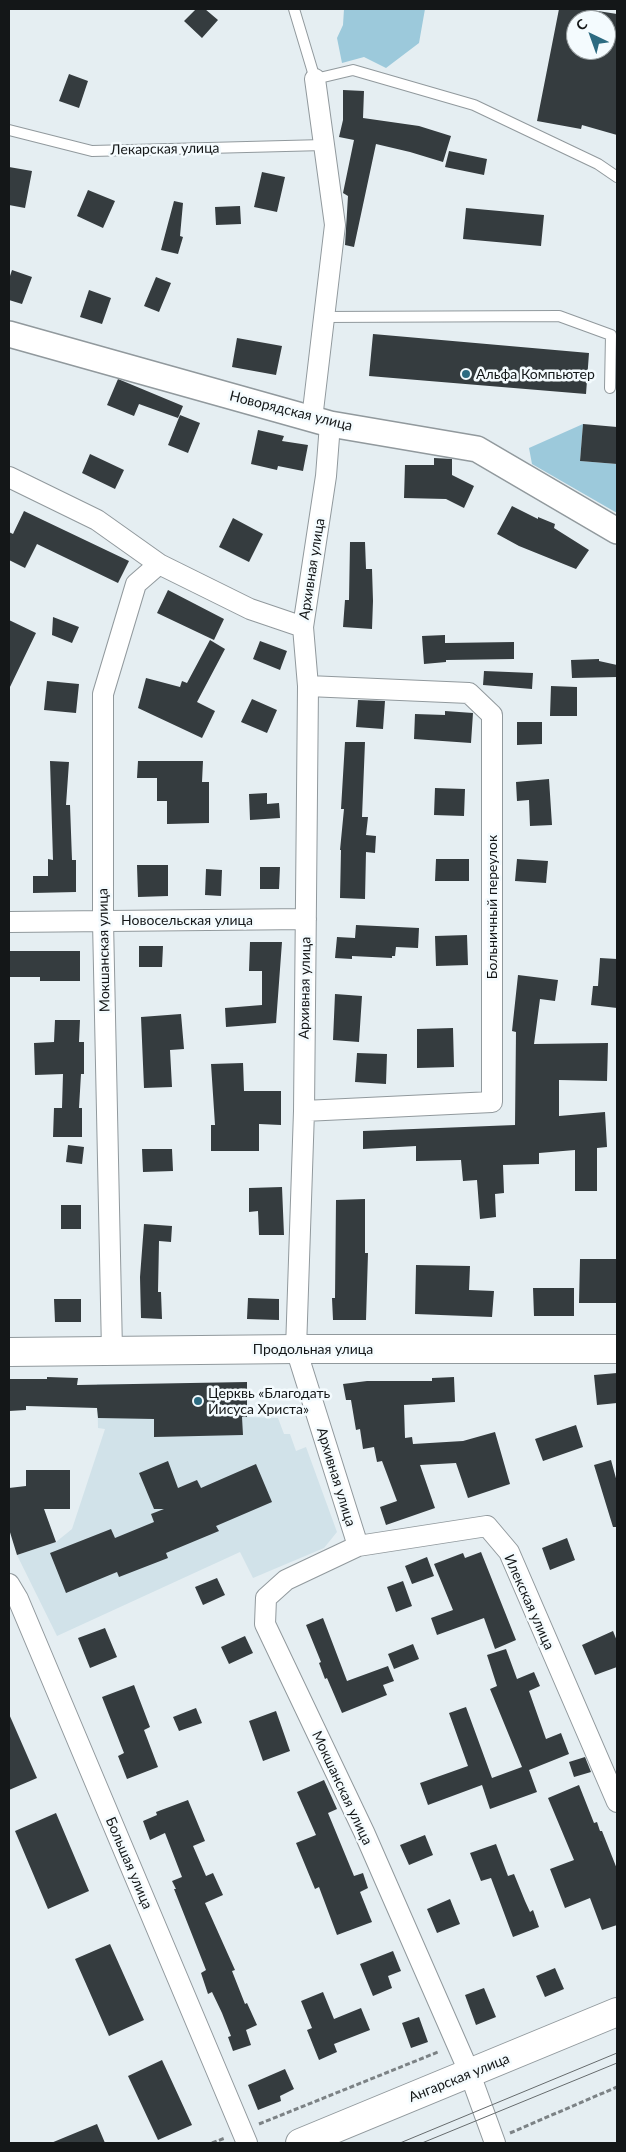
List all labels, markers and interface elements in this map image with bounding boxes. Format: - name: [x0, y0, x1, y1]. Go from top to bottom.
- north arrow: [566, 10, 616, 60]
- text: С: [572, 15, 590, 34]
- street label: Лекарская улица: [110, 140, 220, 158]
- place label: Альфа Компьютер: [476, 366, 595, 382]
- marker: Альфа Компьютер: [460, 368, 472, 380]
- street label: Новорядская улица: [228, 388, 354, 434]
- street label: Архивная улица: [296, 517, 328, 621]
- street label: Больничный переулок: [484, 835, 500, 979]
- street label: Мокшанская улица: [95, 888, 113, 1012]
- street label: Новосельская улица: [121, 912, 253, 928]
- street label: Архивная улица: [296, 937, 314, 1039]
- street label: Продольная улица: [253, 1341, 373, 1357]
- place label: Церквь «Благодать Иисуса Христа»: [208, 1385, 330, 1418]
- marker: Церквь «Благодать Иисуса Христа»: [192, 1395, 204, 1407]
- street label: Архивная улица: [313, 1426, 359, 1528]
- street label: Илекская улица: [500, 1552, 558, 1652]
- street label: Мокшанская улица: [308, 1728, 376, 1848]
- street label: Большая улица: [102, 1814, 156, 1912]
- street label: Ангарская улица: [406, 2050, 512, 2106]

